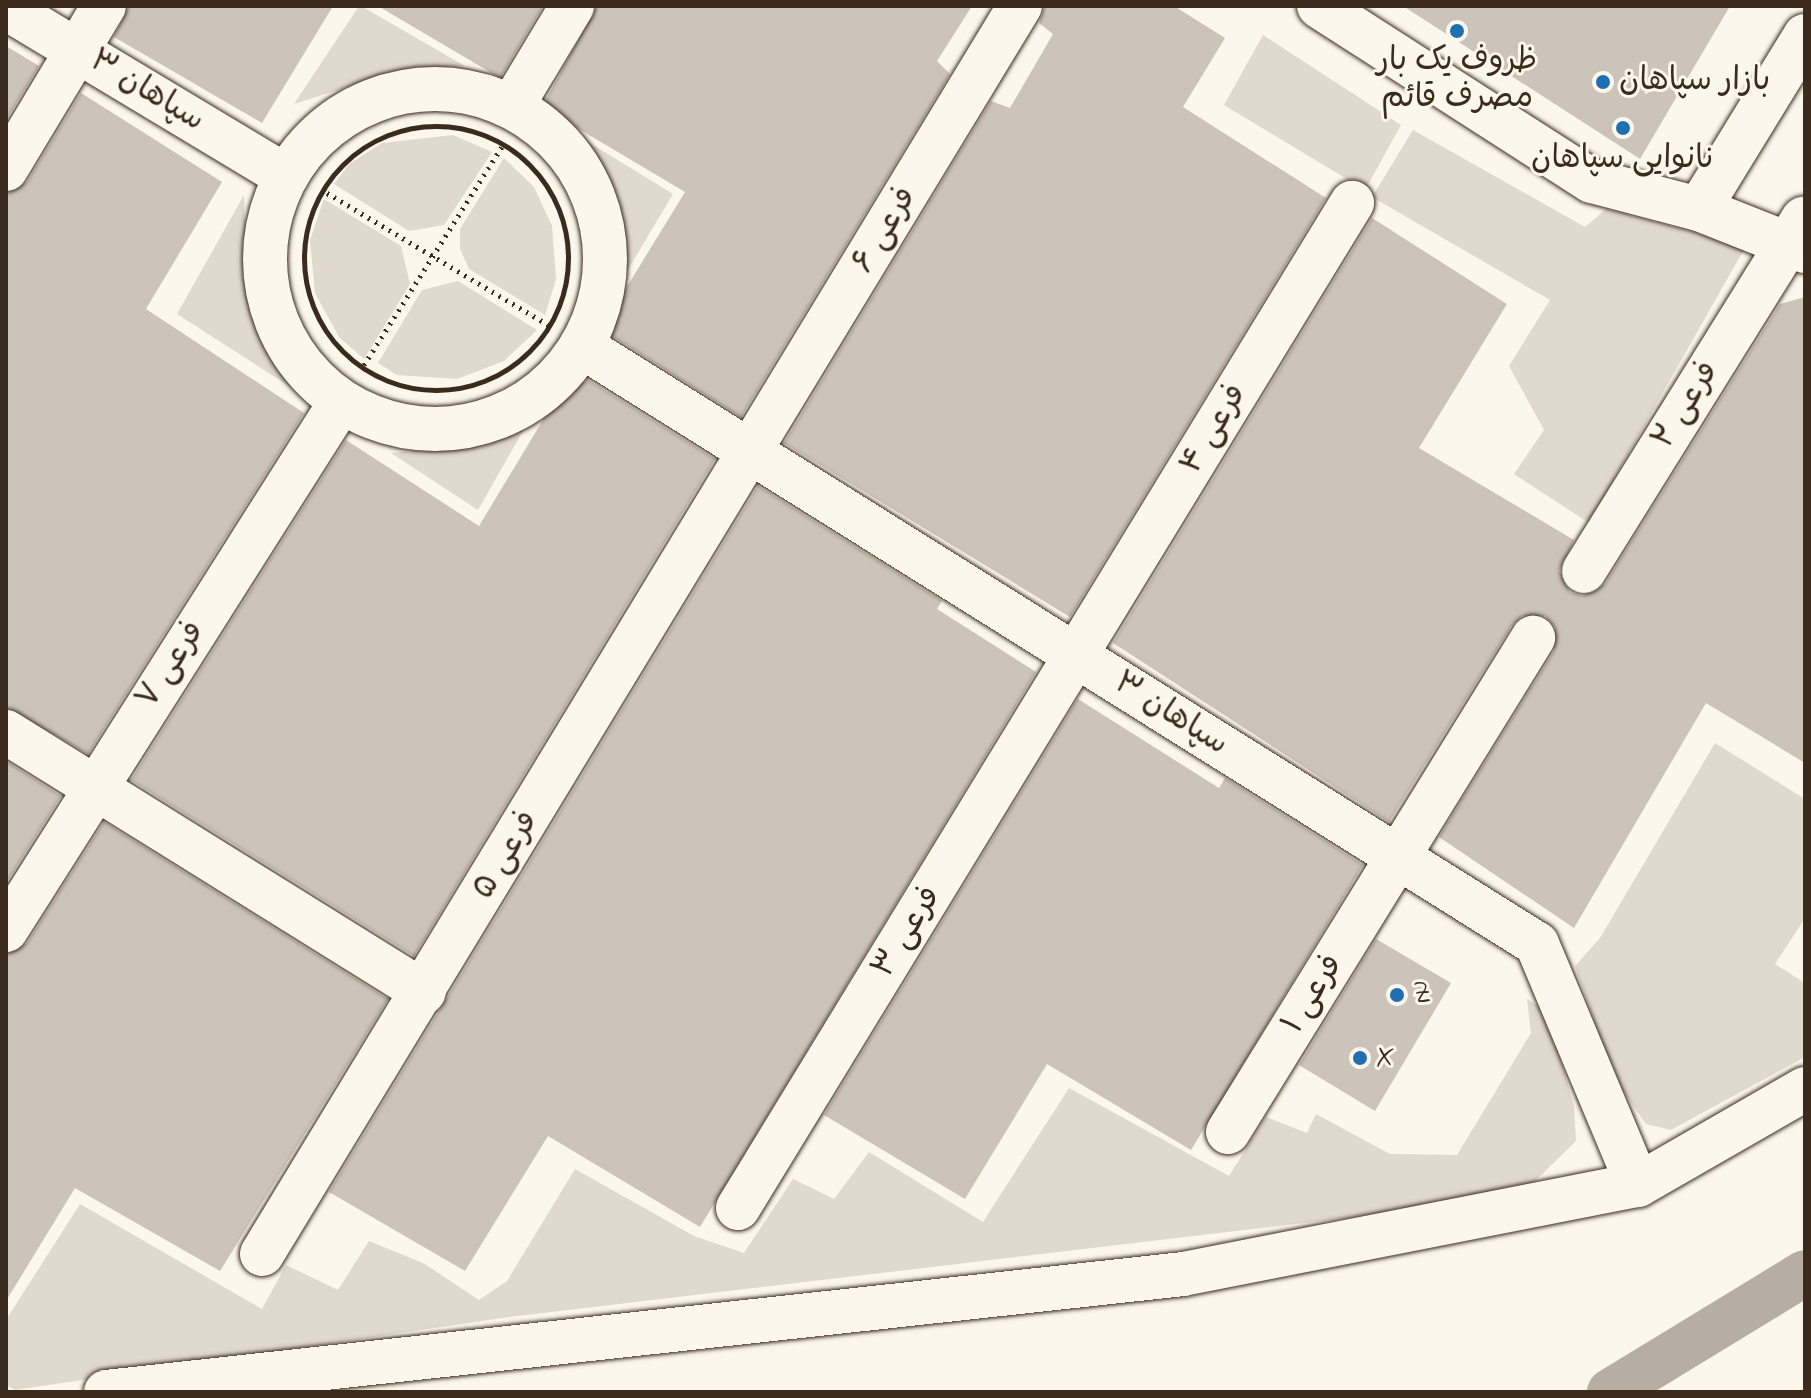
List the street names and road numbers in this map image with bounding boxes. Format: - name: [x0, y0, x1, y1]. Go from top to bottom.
- street label: سپاهان ۳: [82, 43, 210, 141]
- street label: فرعی ۶: [845, 181, 927, 281]
- street label: فرعی ۲: [1645, 355, 1729, 457]
- street label: فرعی ۴: [1173, 378, 1257, 482]
- street label: فرعی ۷: [130, 615, 214, 717]
- street label: سپاهان ۳: [1106, 665, 1234, 765]
- street label: فرعی ۵: [466, 805, 548, 907]
- street label: فرعی ۳: [865, 880, 951, 986]
- street label: فرعی ۱: [1275, 948, 1353, 1042]

